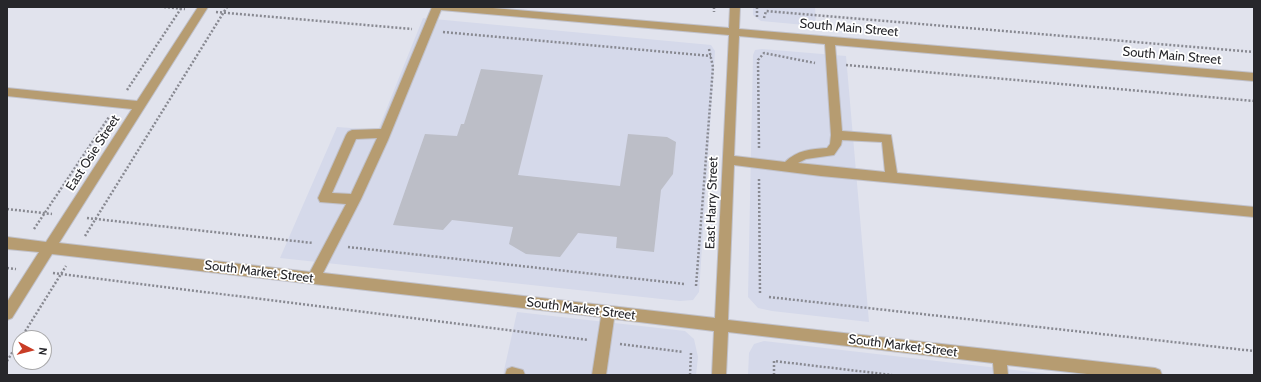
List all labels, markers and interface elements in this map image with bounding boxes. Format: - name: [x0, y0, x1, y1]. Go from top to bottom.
- street label: South Main Street: [799, 16, 899, 40]
- street label: South Main Street: [1122, 44, 1222, 68]
- street label: East Osie Street: [63, 112, 123, 194]
- street label: East Harry Street: [703, 156, 721, 250]
- street label: South Market Street: [204, 258, 314, 286]
- street label: South Market Street: [526, 295, 636, 323]
- north arrow: [12, 330, 52, 370]
- street label: South Market Street: [848, 332, 958, 360]
- text: N: [35, 347, 50, 356]

